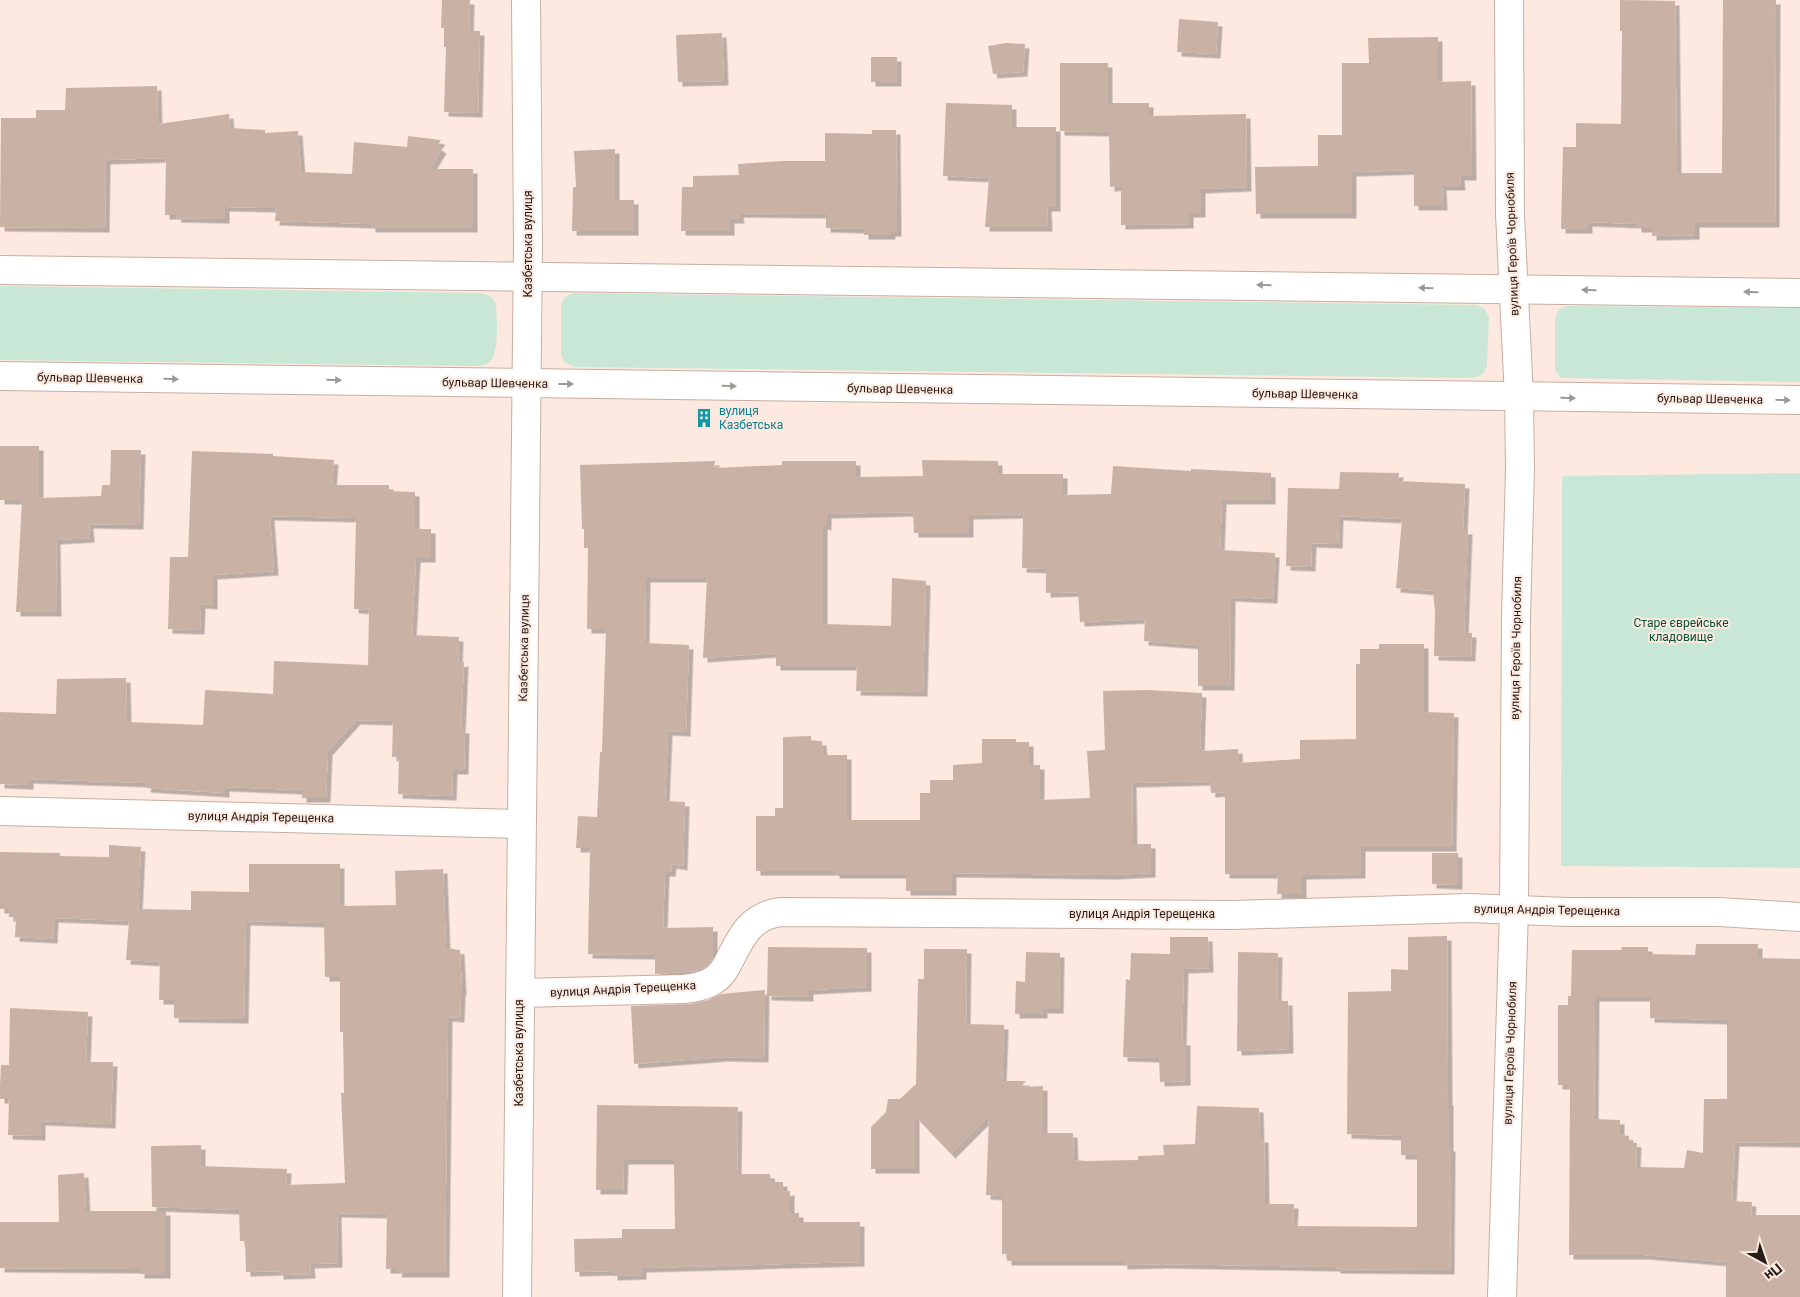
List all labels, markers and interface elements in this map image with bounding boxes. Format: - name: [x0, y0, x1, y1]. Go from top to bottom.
- street label: вулиця Героїв Чорнобиля: [1502, 172, 1522, 316]
- street label: Казбетська вулиця: [521, 190, 535, 298]
- one-way arrow: [1256, 281, 1272, 289]
- one-way arrow: [1418, 283, 1434, 291]
- one-way arrow: [1581, 286, 1597, 294]
- one-way arrow: [1743, 288, 1759, 296]
- street label: бульвар Шевченка: [37, 370, 143, 386]
- one-way arrow: [163, 375, 179, 383]
- street label: бульвар Шевченка: [442, 375, 548, 391]
- one-way arrow: [326, 377, 342, 385]
- one-way arrow: [558, 380, 574, 388]
- street label: бульвар Шевченка: [847, 381, 953, 397]
- one-way arrow: [721, 382, 737, 390]
- street label: бульвар Шевченка: [1252, 386, 1358, 402]
- street label: бульвар Шевченка: [1657, 391, 1763, 407]
- one-way arrow: [1560, 394, 1576, 402]
- one-way arrow: [1775, 396, 1791, 404]
- place label: вулиця Казбетська: [719, 404, 783, 432]
- building icon: вулиця Казбетська: [693, 407, 715, 429]
- street label: вулиця Героїв Чорнобиля: [1508, 576, 1524, 720]
- street label: Казбетська вулиця: [516, 594, 532, 702]
- park label: Старе єврейське кладовище: [1634, 616, 1729, 644]
- street label: вулиця Андрія Терещенка: [188, 809, 334, 825]
- street label: вулиця Андрія Терещенка: [1474, 902, 1620, 918]
- street label: вулиця Андрія Терещенка: [1069, 907, 1215, 921]
- street label: вулиця Андрія Терещенка: [550, 978, 696, 1000]
- street label: вулиця Героїв Чорнобиля: [1500, 981, 1520, 1125]
- street label: Казбетська вулиця: [512, 999, 526, 1107]
- north arrow: [1740, 1237, 1790, 1287]
- text: Пн: [1761, 1260, 1785, 1284]

